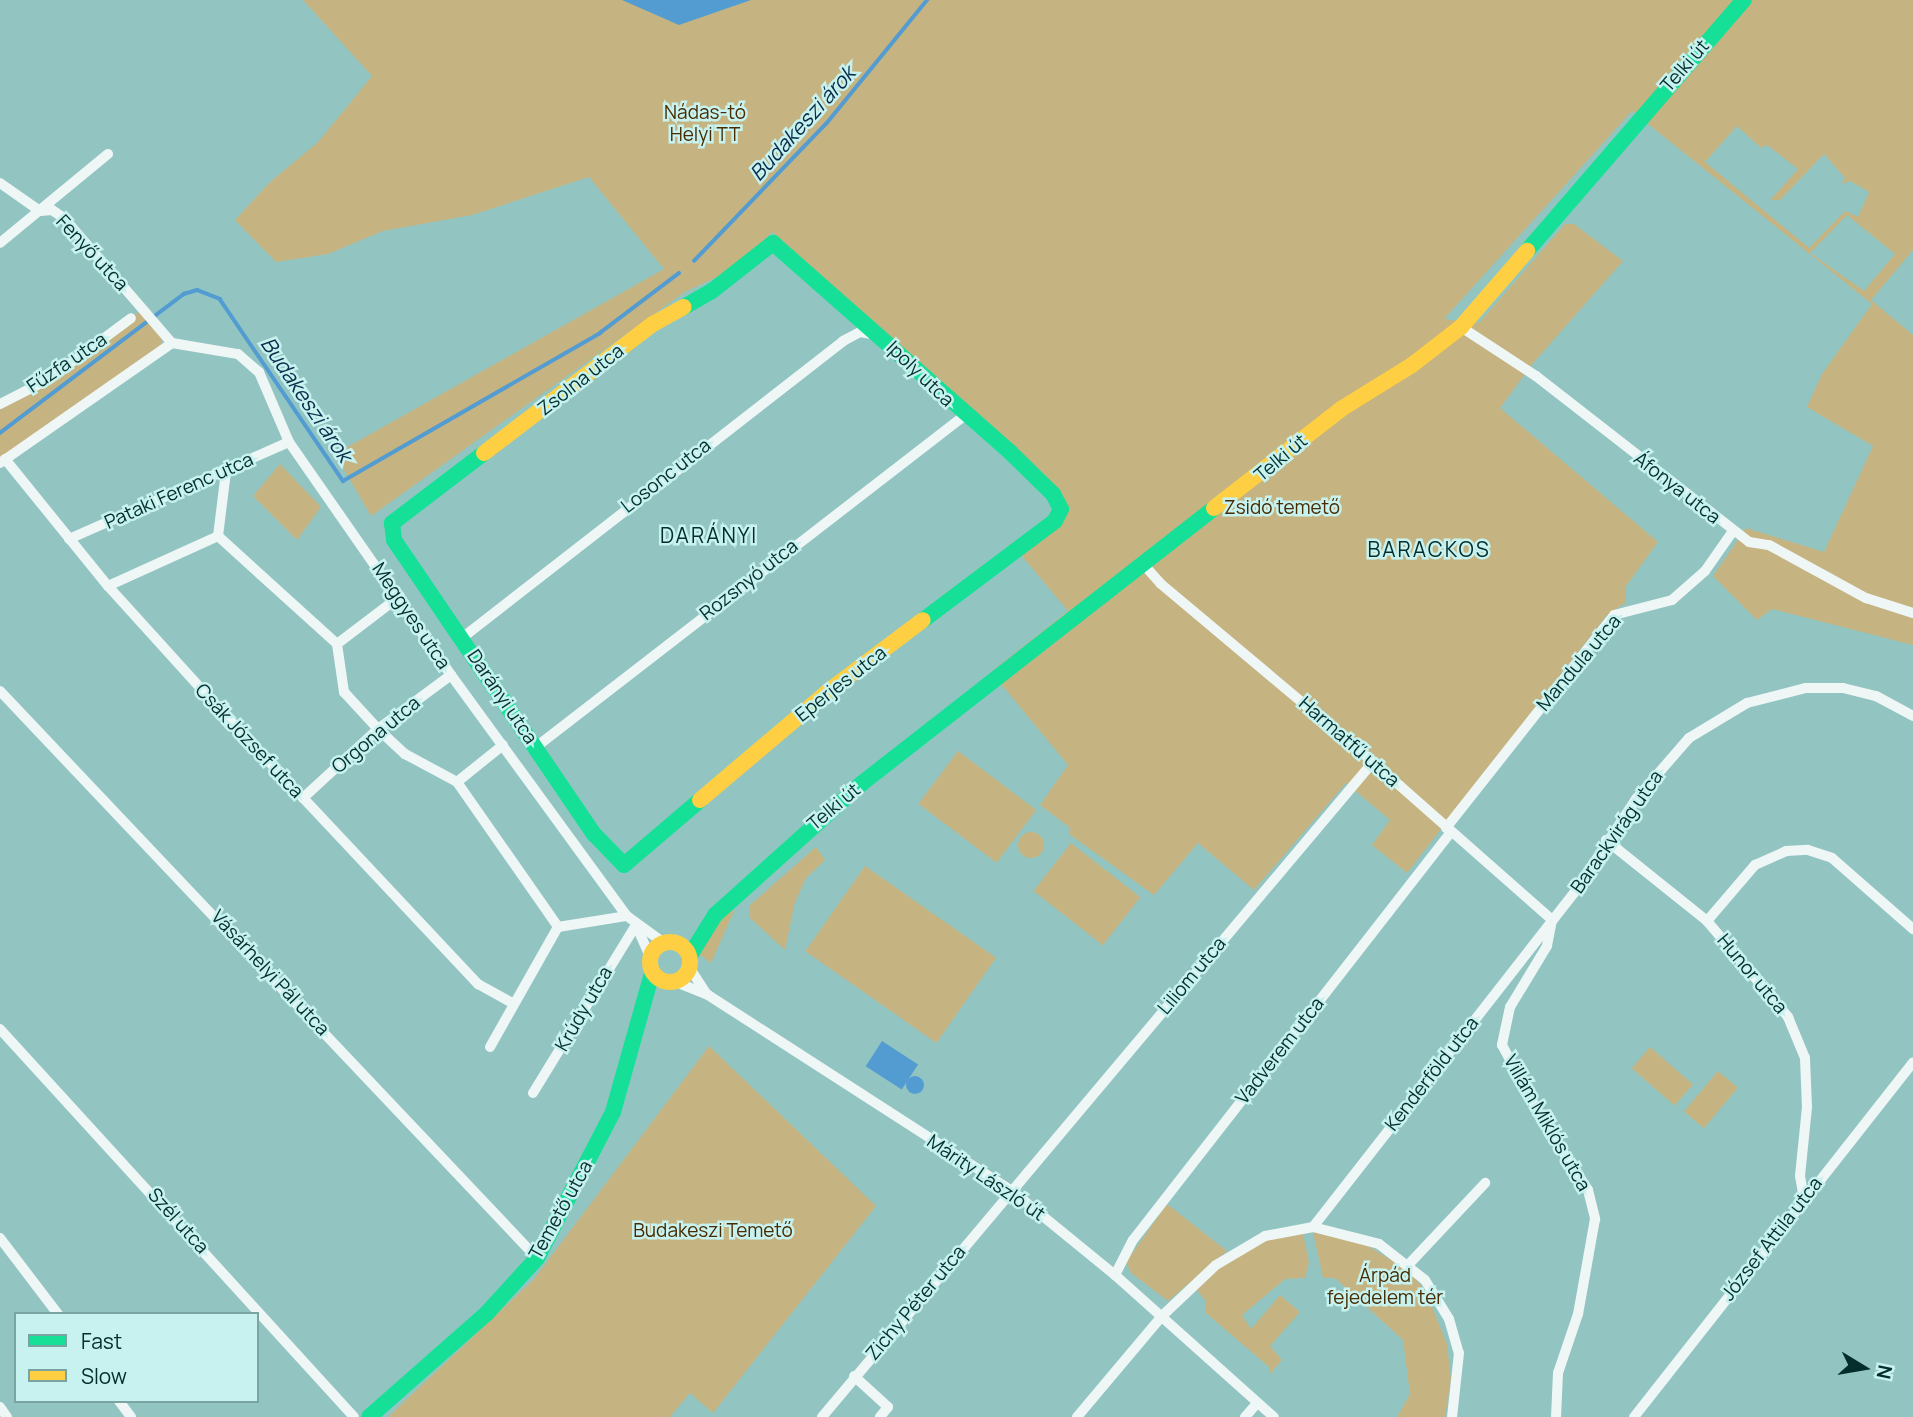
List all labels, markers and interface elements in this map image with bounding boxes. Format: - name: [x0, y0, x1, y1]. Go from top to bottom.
- street label: Telki út: [1656, 35, 1714, 97]
- water label: Budakeszi árok: [744, 61, 860, 185]
- park label: Nádas-tó Helyi TT: [664, 102, 746, 146]
- street label: Fenyő utca: [51, 210, 133, 296]
- street label: Fűzfa utca: [23, 328, 111, 398]
- water label: Budakeszi árok: [256, 332, 358, 466]
- street label: Ipoly utca: [882, 336, 958, 412]
- street label: Zsolna utca: [534, 339, 628, 421]
- street label: Telki út: [1250, 429, 1312, 487]
- street label: Losonc utca: [617, 434, 715, 518]
- street label: Áfonya utca: [1629, 447, 1725, 529]
- street label: Pataki Ferenc utca: [101, 448, 257, 534]
- park label: Zsidó temető: [1224, 497, 1340, 519]
- district label: DARÁNYI: [661, 522, 757, 548]
- street label: Rozsnyó utca: [695, 535, 803, 625]
- district label: BARACKOS: [1368, 536, 1490, 562]
- street label: Meggyes utca: [367, 558, 455, 674]
- street label: Mandula utca: [1532, 610, 1626, 716]
- street label: Eperjes utca: [791, 641, 891, 727]
- street label: Darányi utca: [462, 645, 542, 749]
- street label: Csák József utca: [190, 679, 308, 803]
- street label: Orgona utca: [327, 692, 425, 778]
- street label: Harmatfű utca: [1294, 692, 1404, 792]
- street label: Barackvirág utca: [1566, 766, 1668, 898]
- street label: Telki út: [803, 778, 865, 836]
- street label: Vásárhelyi Pál utca: [206, 906, 334, 1040]
- street label: Hunor utca: [1712, 930, 1792, 1018]
- street label: Liliom utca: [1153, 933, 1231, 1019]
- street label: Krúdy utca: [551, 963, 617, 1055]
- street label: Vadverem utca: [1231, 993, 1329, 1109]
- street label: Kenderföld utca: [1380, 1012, 1484, 1136]
- street label: Villám Miklós utca: [1499, 1051, 1595, 1195]
- street label: Márity László út: [923, 1130, 1049, 1226]
- street label: Temető utca: [524, 1157, 598, 1263]
- street label: József Attila utca: [1717, 1173, 1827, 1305]
- street label: Szél utca: [143, 1184, 213, 1258]
- park label: Budakeszi Temető: [633, 1220, 793, 1242]
- street label: Zichy Péter utca: [861, 1241, 971, 1365]
- park label: Árpád fejedelem tér: [1327, 1265, 1443, 1309]
- legend: [14, 1312, 259, 1403]
- text: Fast: [81, 1327, 122, 1355]
- north arrow: [1829, 1333, 1899, 1403]
- text: Slow: [81, 1362, 127, 1390]
- text: N: [1871, 1363, 1899, 1381]

